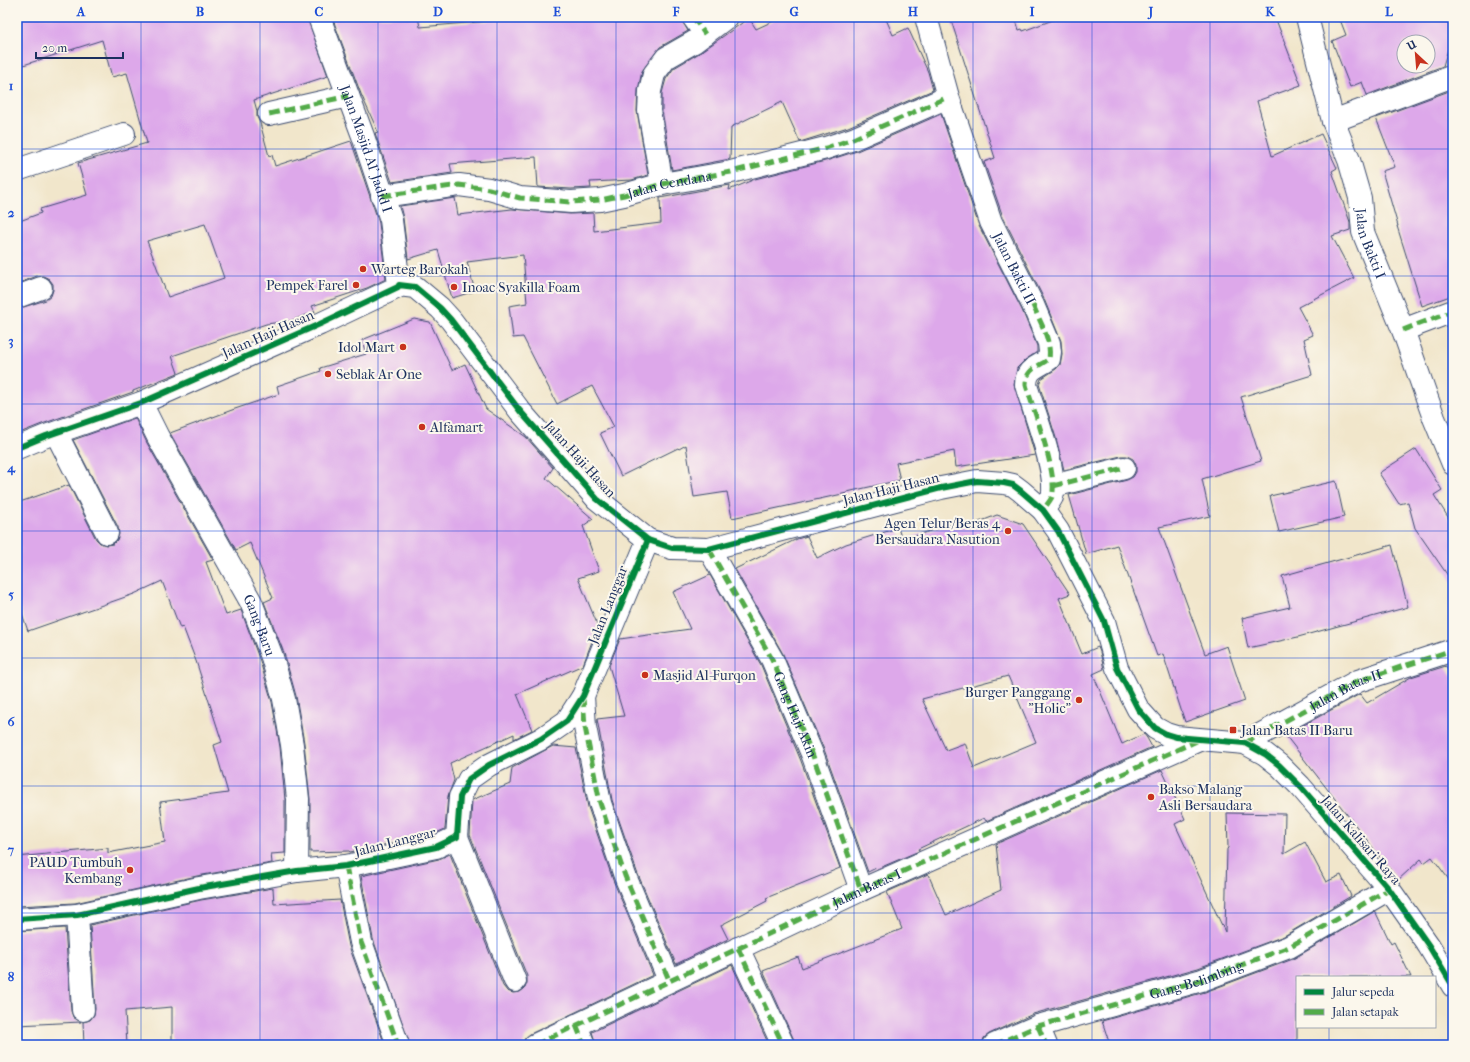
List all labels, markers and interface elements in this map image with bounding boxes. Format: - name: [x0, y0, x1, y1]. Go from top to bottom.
- text: A: [76, 4, 86, 19]
- text: B: [196, 4, 205, 19]
- text: C: [315, 4, 324, 19]
- text: D: [433, 4, 443, 19]
- text: E: [553, 4, 561, 19]
- text: F: [672, 4, 680, 19]
- text: G: [789, 4, 799, 19]
- text: H: [908, 4, 919, 19]
- text: I: [1029, 4, 1035, 19]
- text: J: [1147, 4, 1154, 20]
- text: K: [1265, 4, 1276, 19]
- text: L: [1385, 4, 1394, 19]
- scale bar: [36, 34, 123, 60]
- north arrow: [1396, 34, 1436, 74]
- text: U: [1404, 38, 1419, 54]
- text: 20 m: [42, 41, 67, 55]
- text: 1: [9, 78, 14, 93]
- street label: Jalan Masjid Al' Jadid I: [336, 82, 397, 215]
- street label: Jalan Cendana: [624, 167, 714, 202]
- text: 2: [8, 205, 15, 220]
- street label: Jalan Bakti I: [1352, 207, 1390, 282]
- street label: Jalan Bakti II: [989, 228, 1040, 308]
- place label: Warteg Barokah: [370, 261, 469, 278]
- marker: Warteg Barokah: [358, 264, 368, 274]
- place label: Pempek Farel: [266, 277, 348, 294]
- place label: Inoac Syakilla Foam: [462, 279, 581, 296]
- marker: Pempek Farel: [351, 280, 361, 290]
- marker: Inoac Syakilla Foam: [449, 282, 459, 292]
- street label: Jalan Haji Hasan: [219, 306, 316, 362]
- text: 3: [8, 333, 14, 349]
- place label: Idol Mart: [338, 339, 395, 356]
- marker: Idol Mart: [398, 342, 408, 352]
- place label: Seblak Ar One: [336, 366, 422, 383]
- marker: Seblak Ar One: [323, 369, 333, 379]
- street label: Jalan Haji Hasan: [540, 416, 619, 501]
- place label: Alfamart: [429, 419, 483, 436]
- marker: Alfamart: [417, 422, 427, 432]
- text: 4: [6, 460, 16, 476]
- street label: Jalan Haji Hasan: [840, 469, 941, 509]
- place label: Agen Telur/Beras 4 Bersaudara Nasution: [875, 515, 1001, 548]
- marker: Agen Telur/Beras 4 Bersaudara Nasution: [1003, 526, 1013, 536]
- street label: Jalan Langgar: [584, 563, 632, 648]
- text: 5: [8, 587, 14, 602]
- street label: Gang Baru: [240, 591, 279, 658]
- street label: Jalan Batas II: [1305, 665, 1385, 715]
- place label: Masjid Al-Furqon: [653, 667, 756, 684]
- street label: Gang Haji Akin: [770, 669, 821, 760]
- marker: Masjid Al-Furqon: [640, 670, 650, 680]
- place label: Burger Panggang "Holic": [965, 684, 1072, 717]
- marker: Burger Panggang "Holic": [1074, 695, 1084, 705]
- text: 6: [7, 714, 15, 729]
- place label: Jalan Batas II Baru: [1240, 722, 1353, 739]
- marker: Jalan Batas II Baru: [1228, 725, 1238, 735]
- place label: Bakso Malang Asli Bersaudara: [1158, 781, 1253, 814]
- street label: Jalan Kalisari Raya: [1317, 791, 1405, 889]
- marker: Bakso Malang Asli Bersaudara: [1146, 792, 1156, 802]
- street label: Jalan Langgar: [352, 824, 438, 861]
- text: 7: [7, 842, 15, 857]
- place label: PAUD Tumbuh Kembang: [29, 854, 123, 887]
- marker: PAUD Tumbuh Kembang: [125, 865, 135, 875]
- street label: Jalan Batas I: [829, 865, 904, 911]
- street label: Gang Belimbing: [1148, 956, 1246, 1003]
- text: 8: [8, 969, 15, 984]
- legend: [1296, 976, 1436, 1028]
- text: Jalur sepeda: [1331, 985, 1395, 999]
- text: Jalan setapak: [1331, 1005, 1399, 1019]

